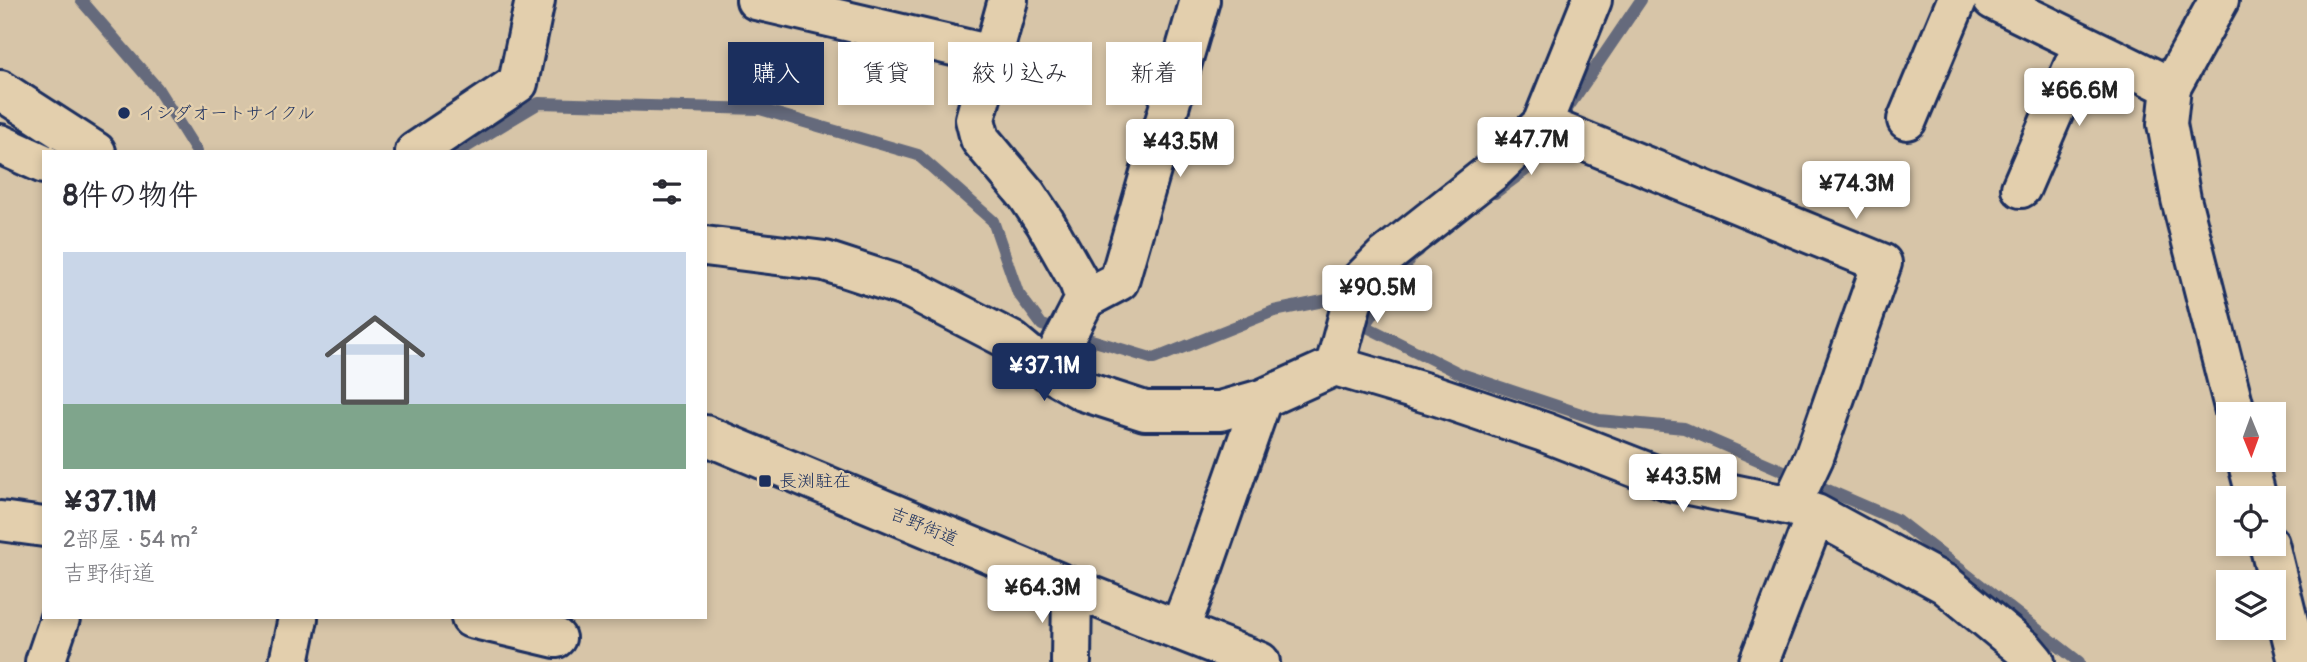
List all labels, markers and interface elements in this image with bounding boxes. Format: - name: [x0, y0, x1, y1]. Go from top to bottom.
- chip: 購入: [728, 42, 824, 105]
- chip: 賃貸: [838, 42, 934, 105]
- chip: 絞り込み: [948, 42, 1092, 105]
- chip: 新着: [1106, 42, 1202, 105]
- pin: ¥66.6M: [2022, 68, 2136, 128]
- text: ¥66.6M: [2040, 76, 2118, 105]
- place label: イシダオートサイクル: [138, 102, 315, 125]
- marker: イシダオートサイクル: [116, 105, 132, 121]
- pin: ¥47.7M: [1474, 118, 1588, 177]
- pin: ¥43.5M: [1123, 120, 1237, 179]
- text: ¥47.7M: [1493, 125, 1569, 154]
- text: ¥43.5M: [1142, 127, 1218, 156]
- pin: ¥74.3M: [1799, 162, 1913, 221]
- text: ¥74.3M: [1818, 169, 1894, 198]
- icon: filters: [648, 173, 686, 211]
- text: 8件の物件: [63, 177, 198, 214]
- pin: ¥90.5M: [1320, 266, 1434, 325]
- text: ¥90.5M: [1338, 273, 1416, 302]
- icon: home: [312, 297, 438, 423]
- pin: ¥37.1M: [987, 344, 1101, 403]
- text: ¥37.1M: [1008, 351, 1080, 380]
- north arrow: [2216, 402, 2286, 472]
- map controls: [2216, 402, 2286, 640]
- pin: ¥43.5M: [1626, 454, 1740, 514]
- text: ¥43.5M: [1645, 462, 1721, 491]
- place label: 長渕駐在: [779, 470, 851, 493]
- marker: 長渕駐在: [757, 473, 773, 489]
- text: ¥37.1M: [63, 483, 156, 520]
- button: locate: [2216, 486, 2286, 556]
- street label: 吉野街道: [886, 502, 961, 551]
- text: 2部屋 · 54 m²: [63, 525, 198, 554]
- text: 吉野街道: [63, 559, 155, 588]
- pin: ¥64.3M: [985, 566, 1099, 625]
- button: layers: [2216, 570, 2286, 640]
- text: ¥64.3M: [1003, 573, 1081, 602]

